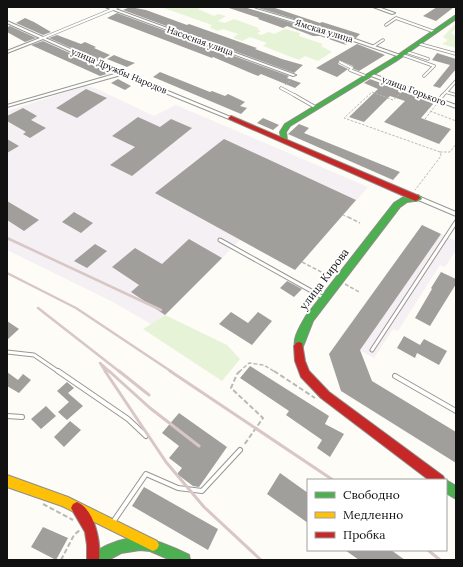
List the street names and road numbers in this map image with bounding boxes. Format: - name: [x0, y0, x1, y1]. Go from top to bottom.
- street label: Ямская улица: [294, 16, 355, 45]
- street label: Насосная улица: [166, 23, 235, 58]
- street label: улица Дружбы Народов: [70, 45, 169, 96]
- street label: улица Горького: [381, 73, 448, 108]
- street label: улица Кирова: [296, 245, 352, 313]

